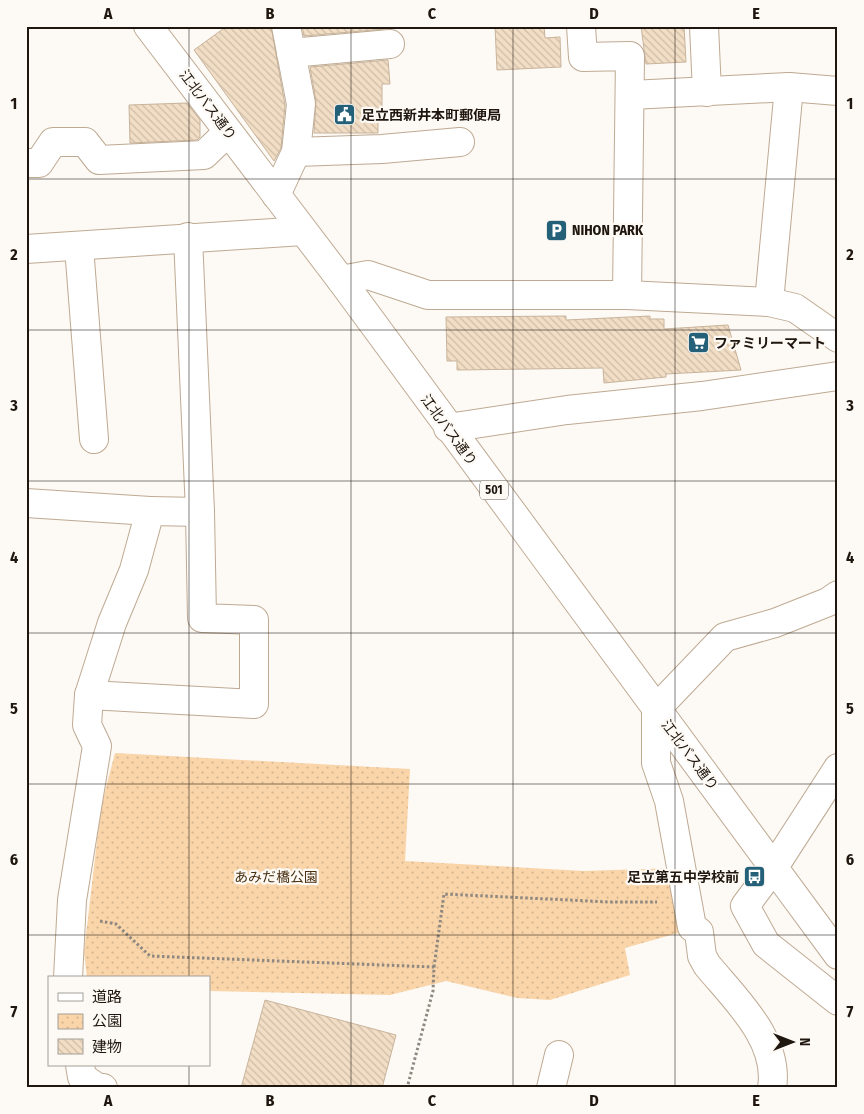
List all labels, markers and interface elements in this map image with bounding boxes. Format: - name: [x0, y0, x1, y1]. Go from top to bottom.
- text: A: [103, 4, 113, 23]
- text: B: [266, 4, 275, 23]
- text: C: [428, 4, 437, 23]
- text: D: [589, 4, 599, 23]
- text: E: [752, 4, 760, 23]
- street label: 江北バス通り: [176, 67, 240, 144]
- text: 1: [11, 94, 17, 113]
- text: 1: [847, 94, 853, 113]
- public building icon: 足立西新井本町郵便局: [333, 103, 357, 127]
- place label: 足立西新井本町郵便局: [361, 107, 501, 124]
- parking icon: NIHON PARK: [544, 218, 568, 242]
- place label: NIHON PARK: [572, 222, 644, 239]
- text: 2: [9, 245, 18, 264]
- text: 2: [845, 245, 854, 264]
- supermarket icon: ファミリーマート: [686, 331, 710, 355]
- place label: ファミリーマート: [714, 335, 826, 352]
- street label: 江北バス通り: [417, 391, 480, 469]
- text: 3: [9, 396, 18, 415]
- text: 3: [845, 396, 854, 415]
- road number: 501: [480, 480, 508, 500]
- text: 4: [10, 548, 18, 567]
- text: 4: [846, 548, 854, 567]
- text: 5: [10, 699, 18, 718]
- text: 5: [846, 699, 854, 718]
- street label: 江北バス通り: [658, 717, 722, 794]
- text: 6: [10, 850, 18, 869]
- text: 6: [846, 850, 854, 869]
- bus stop icon: 足立第五中学校前: [743, 865, 767, 889]
- park label: あみだ橋公園: [234, 869, 318, 886]
- place label: 足立第五中学校前: [627, 869, 739, 886]
- legend: [48, 976, 210, 1066]
- text: 道路: [92, 988, 122, 1006]
- text: 7: [11, 1002, 18, 1021]
- text: 7: [847, 1002, 854, 1021]
- text: 公園: [92, 1012, 122, 1030]
- north arrow: [766, 1016, 816, 1066]
- text: 建物: [92, 1038, 122, 1056]
- text: N: [796, 1038, 813, 1046]
- text: A: [103, 1091, 113, 1110]
- text: B: [266, 1091, 275, 1110]
- text: C: [428, 1091, 437, 1110]
- text: D: [589, 1091, 599, 1110]
- text: E: [752, 1091, 760, 1110]

